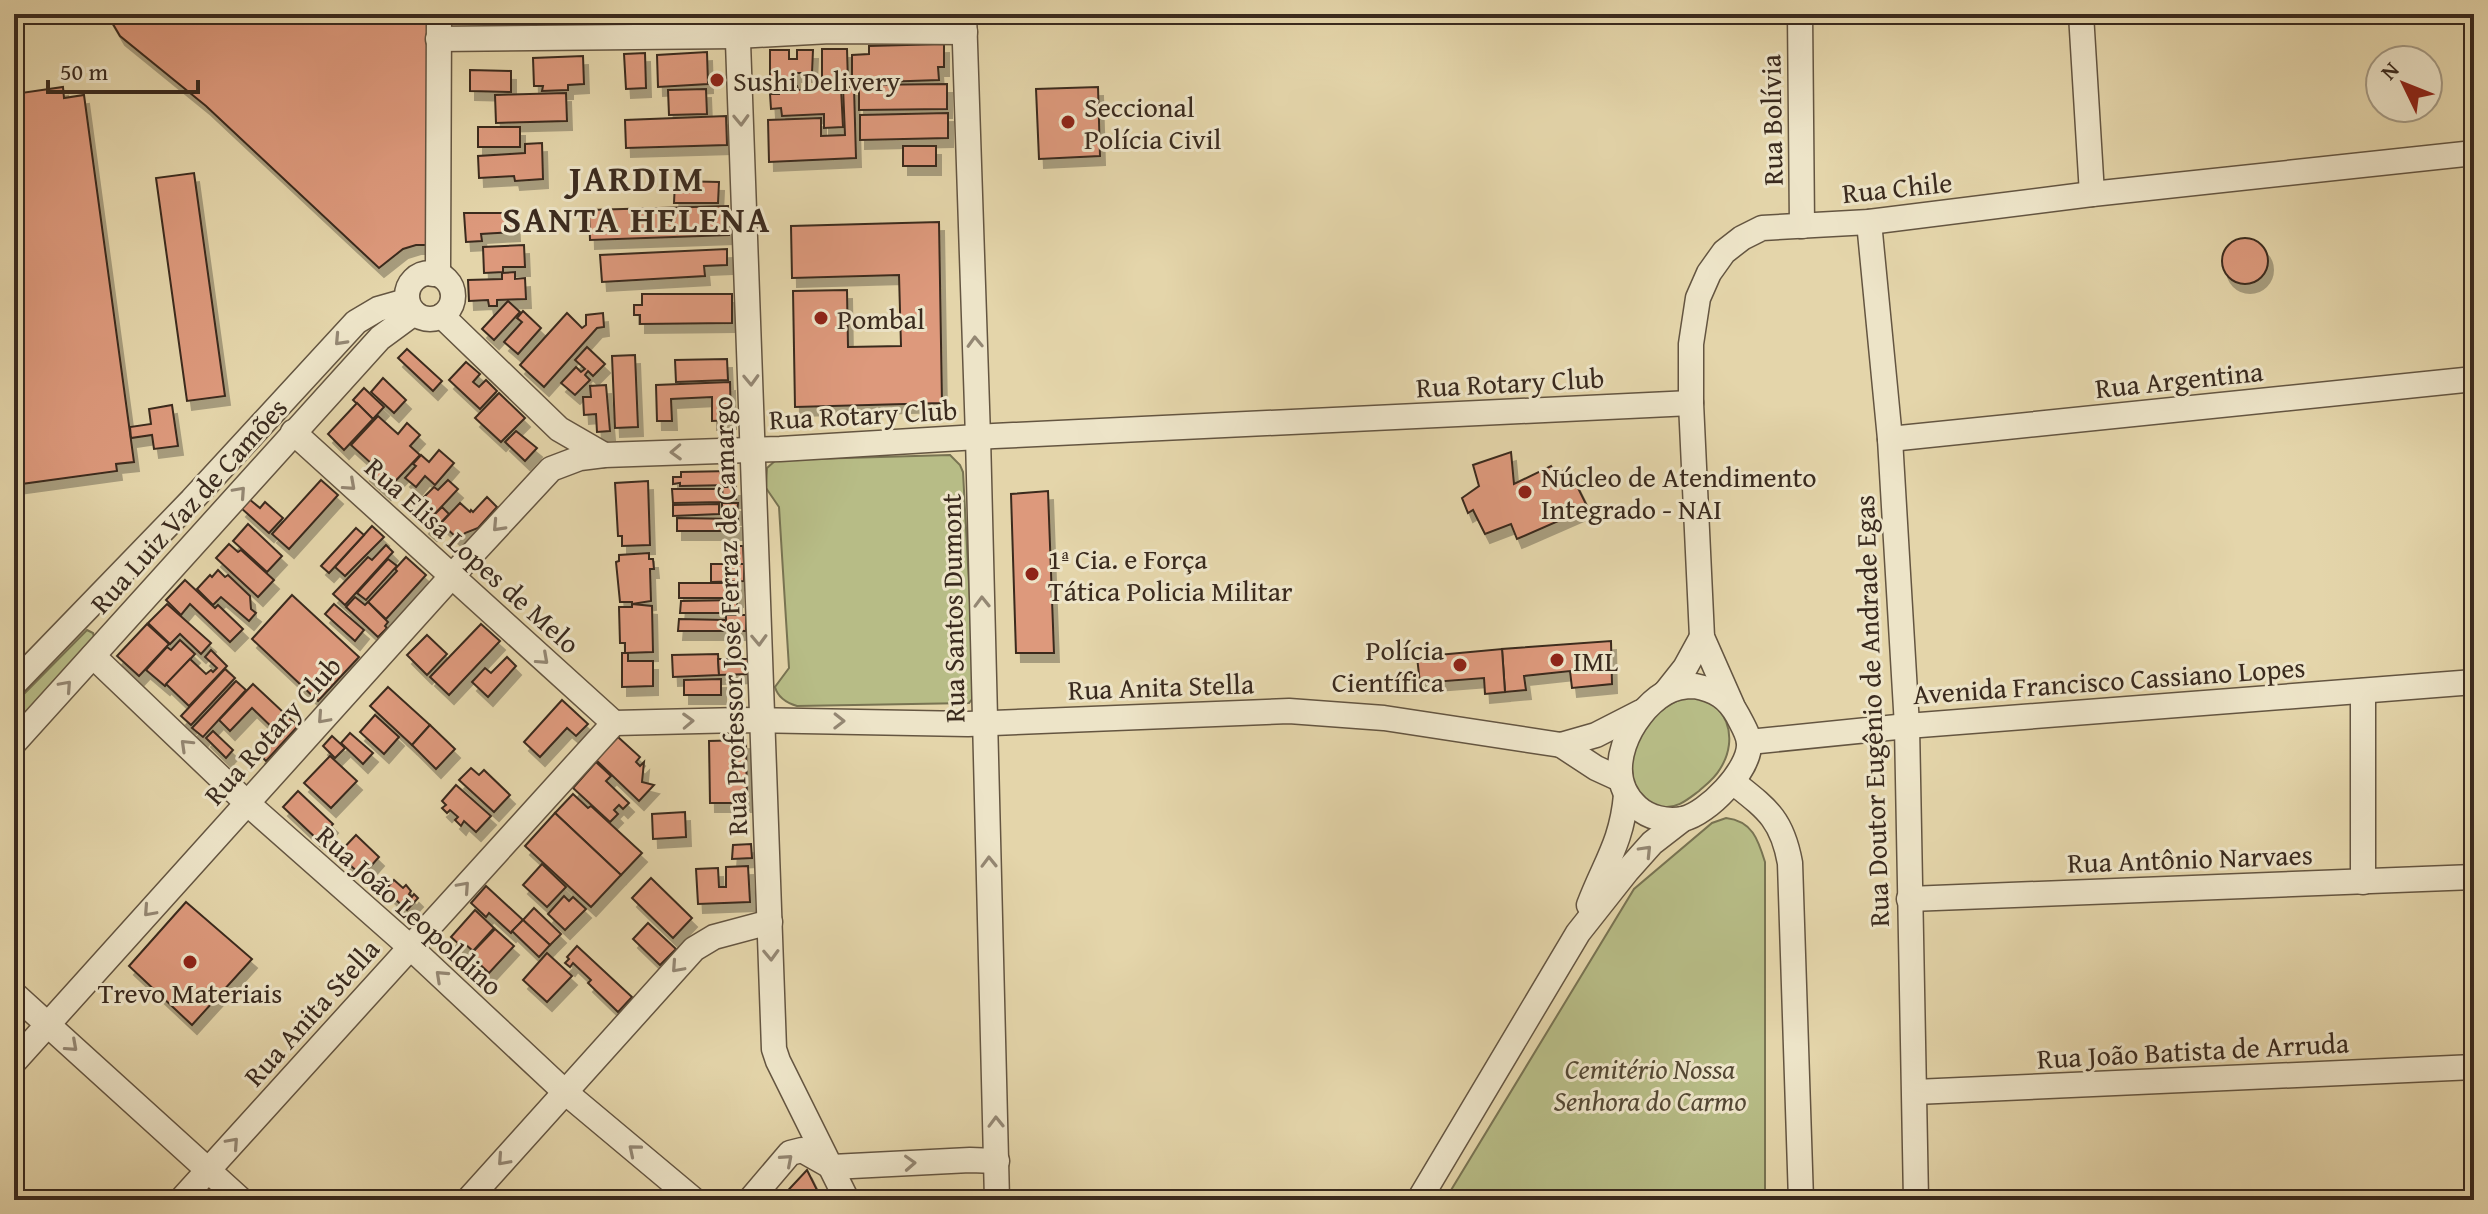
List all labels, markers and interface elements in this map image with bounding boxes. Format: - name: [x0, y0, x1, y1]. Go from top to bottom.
- scale bar: [48, 44, 198, 94]
- north arrow: [2364, 44, 2444, 124]
- street label: Rua Bolívia: [1749, 53, 1793, 186]
- text: 50 m: [60, 54, 108, 89]
- text: N: [2373, 54, 2406, 87]
- place label: Sushi Delivery: [733, 60, 901, 101]
- marker: Sushi Delivery: [708, 71, 726, 89]
- place label: Seccional Polícia Civil: [1084, 86, 1222, 159]
- marker: Seccional Polícia Civil: [1059, 113, 1077, 131]
- one-way arrow: [732, 114, 749, 127]
- district label: JARDIM SANTA HELENA: [502, 151, 772, 245]
- street label: Rua Chile: [1840, 161, 1954, 213]
- place label: Pombal: [837, 298, 925, 339]
- marker: Pombal: [812, 309, 830, 327]
- one-way arrow: [336, 330, 350, 345]
- one-way arrow: [967, 335, 984, 348]
- street label: Rua Argentina: [2093, 350, 2266, 408]
- street label: Rua Rotary Club: [1415, 357, 1605, 407]
- one-way arrow: [743, 374, 760, 387]
- street label: Rua Luiz Vaz de Camões: [80, 388, 296, 622]
- street label: Rua Rotary Club: [768, 389, 958, 439]
- street label: Rua Professor José Ferraz de Camargo: [701, 396, 757, 836]
- one-way arrow: [669, 444, 682, 461]
- street label: Rua Elisa Lopes de Melo: [356, 447, 590, 663]
- place label: Núcleo de Atendimento Integrado - NAI: [1541, 456, 1817, 529]
- one-way arrow: [341, 475, 356, 489]
- marker: Núcleo de Atendimento Integrado - NAI: [1516, 483, 1534, 501]
- one-way arrow: [230, 486, 244, 501]
- street label: Rua Santos Dumont: [929, 493, 975, 723]
- street label: Rua Doutor Eugênio de Andrade Egas: [1843, 494, 1899, 928]
- one-way arrow: [493, 517, 507, 531]
- place label: 1ª Cia. e Força Tática Policia Militar: [1048, 538, 1293, 611]
- marker: 1ª Cia. e Força Tática Policia Militar: [1023, 565, 1041, 583]
- one-way arrow: [974, 595, 991, 608]
- place label: Polícia Científica: [1332, 629, 1445, 702]
- one-way arrow: [750, 634, 768, 647]
- place label: IML: [1573, 640, 1619, 681]
- street label: Rua Rotary Club: [194, 646, 350, 814]
- street label: Avenida Francisco Cassiano Lopes: [1911, 646, 2307, 714]
- one-way arrow: [534, 650, 549, 664]
- marker: IML: [1548, 651, 1566, 669]
- marker: Polícia Científica: [1451, 656, 1469, 674]
- street label: Rua Anita Stella: [1067, 662, 1256, 710]
- one-way arrow: [57, 680, 71, 695]
- one-way arrow: [319, 709, 333, 724]
- one-way arrow: [682, 712, 695, 729]
- one-way arrow: [833, 713, 846, 730]
- one-way arrow: [181, 740, 195, 755]
- street label: Rua João Leopoldino: [308, 815, 512, 1005]
- street label: Rua Antônio Narvaes: [2067, 833, 2313, 883]
- one-way arrow: [1636, 846, 1651, 860]
- one-way arrow: [980, 855, 998, 868]
- one-way arrow: [455, 882, 469, 897]
- one-way arrow: [145, 902, 159, 917]
- street label: Rua Anita Stella: [233, 929, 389, 1095]
- one-way arrow: [763, 949, 780, 962]
- marker: Trevo Materiais: [181, 953, 199, 971]
- one-way arrow: [673, 958, 687, 973]
- one-way arrow: [436, 971, 450, 986]
- place label: Trevo Materiais: [98, 972, 282, 1013]
- street label: Rua João Batista de Arruda: [2036, 1021, 2351, 1079]
- one-way arrow: [63, 1037, 77, 1052]
- park label: Cemitério Nossa Senhora do Carmo: [1553, 1048, 1747, 1121]
- one-way arrow: [987, 1115, 1004, 1128]
- one-way arrow: [224, 1137, 238, 1152]
- one-way arrow: [629, 1145, 644, 1160]
- one-way arrow: [499, 1151, 513, 1166]
- one-way arrow: [904, 1155, 917, 1172]
- one-way arrow: [777, 1156, 792, 1170]

